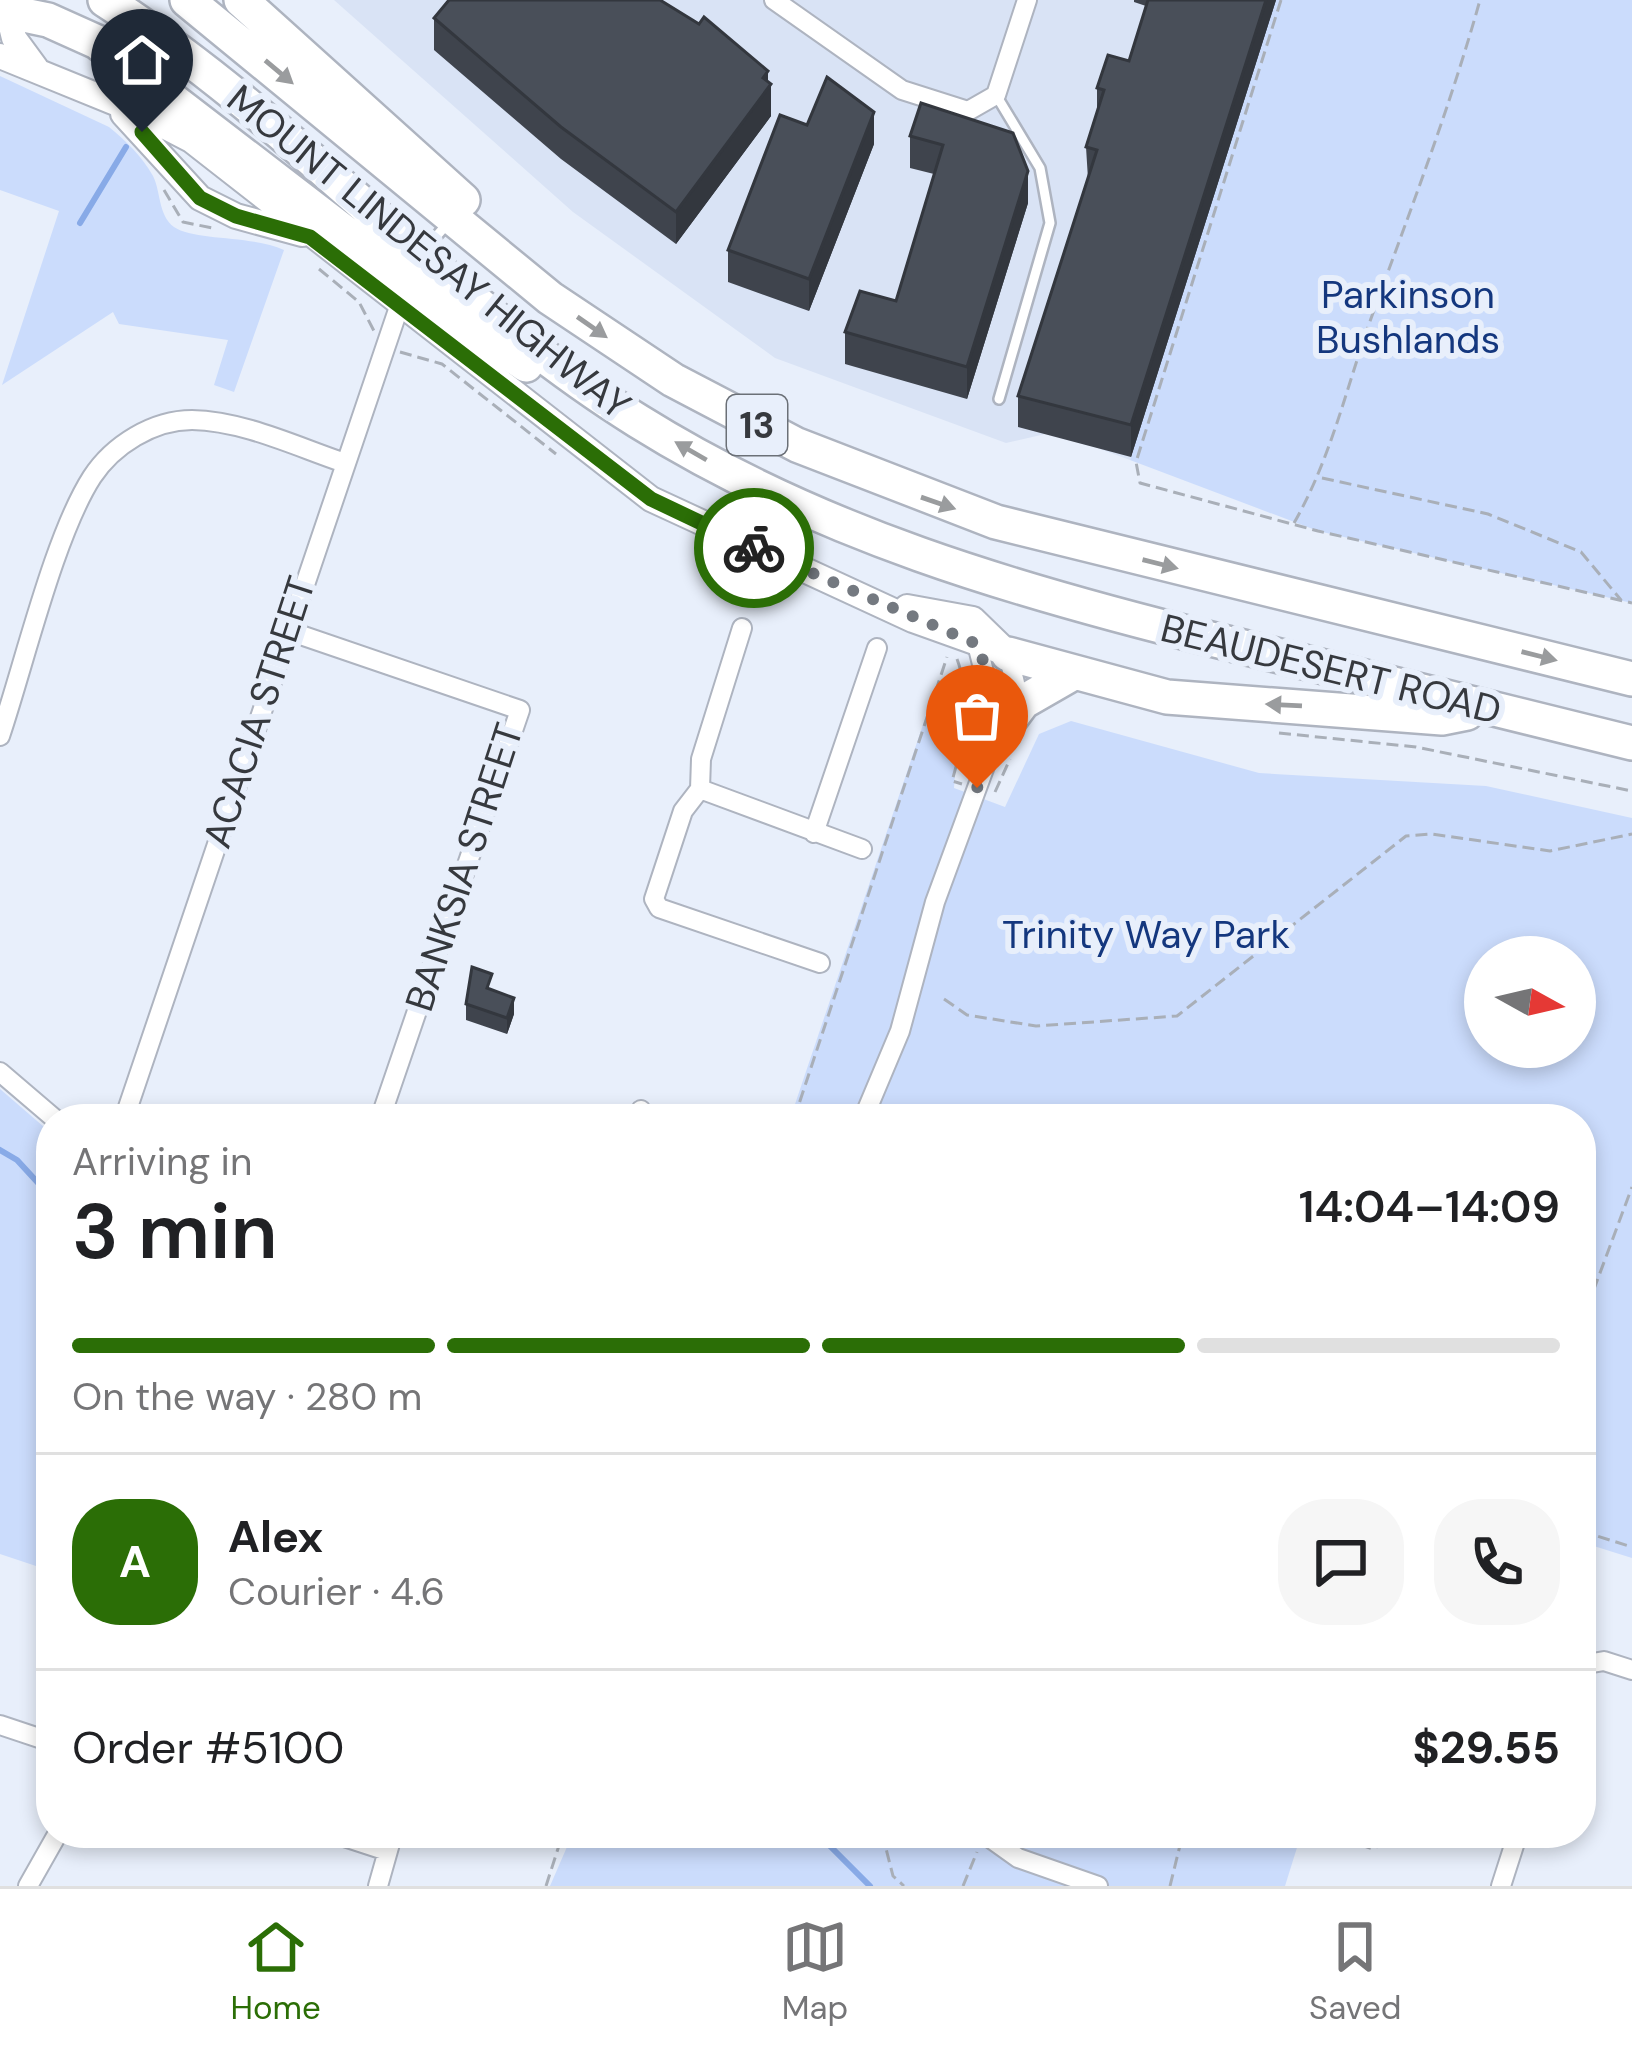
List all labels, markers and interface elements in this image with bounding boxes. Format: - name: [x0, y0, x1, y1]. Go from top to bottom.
- pin: [91, 9, 193, 132]
- icon: home: [109, 27, 175, 93]
- one-way arrow: [264, 58, 294, 84]
- street label: MOUNT LINDESAY HIGHWAY: [217, 73, 641, 431]
- park label: Parkinson Bushlands: [1316, 269, 1500, 365]
- one-way arrow: [575, 315, 608, 338]
- road number: 13: [727, 395, 787, 455]
- one-way arrow: [674, 441, 708, 462]
- courier: [694, 488, 814, 608]
- one-way arrow: [921, 495, 957, 513]
- icon: bike: [721, 515, 787, 581]
- one-way arrow: [1142, 555, 1179, 574]
- street label: ACACIA STREET: [191, 570, 327, 854]
- street label: BEAUDESERT ROAD: [1156, 602, 1506, 736]
- one-way arrow: [1520, 647, 1557, 666]
- pin: [926, 665, 1028, 788]
- icon: bag: [944, 683, 1010, 749]
- one-way arrow: [1264, 695, 1302, 714]
- street label: BANKSIA STREET: [393, 717, 535, 1017]
- park label: Trinity Way Park: [1002, 909, 1290, 960]
- north arrow: [1464, 936, 1596, 1068]
- map controls: [1464, 936, 1596, 1068]
- text: Arriving in: [72, 1136, 252, 1187]
- text: 14:04–14:09: [1299, 1177, 1560, 1236]
- text: 3 min: [72, 1181, 278, 1282]
- text: On the way · 280 m: [72, 1371, 422, 1422]
- button: chat: [1278, 1499, 1404, 1625]
- button: phone: [1434, 1499, 1560, 1625]
- text: Alex: [228, 1507, 323, 1566]
- text: A: [119, 1532, 151, 1591]
- text: Courier · 4.6: [228, 1566, 445, 1617]
- text: Order #5100: [72, 1718, 344, 1777]
- text: $29.55: [1412, 1718, 1560, 1777]
- tab: Home: [230, 1914, 321, 2029]
- tab: Map: [782, 1914, 848, 2029]
- tab: Saved: [1309, 1914, 1402, 2029]

